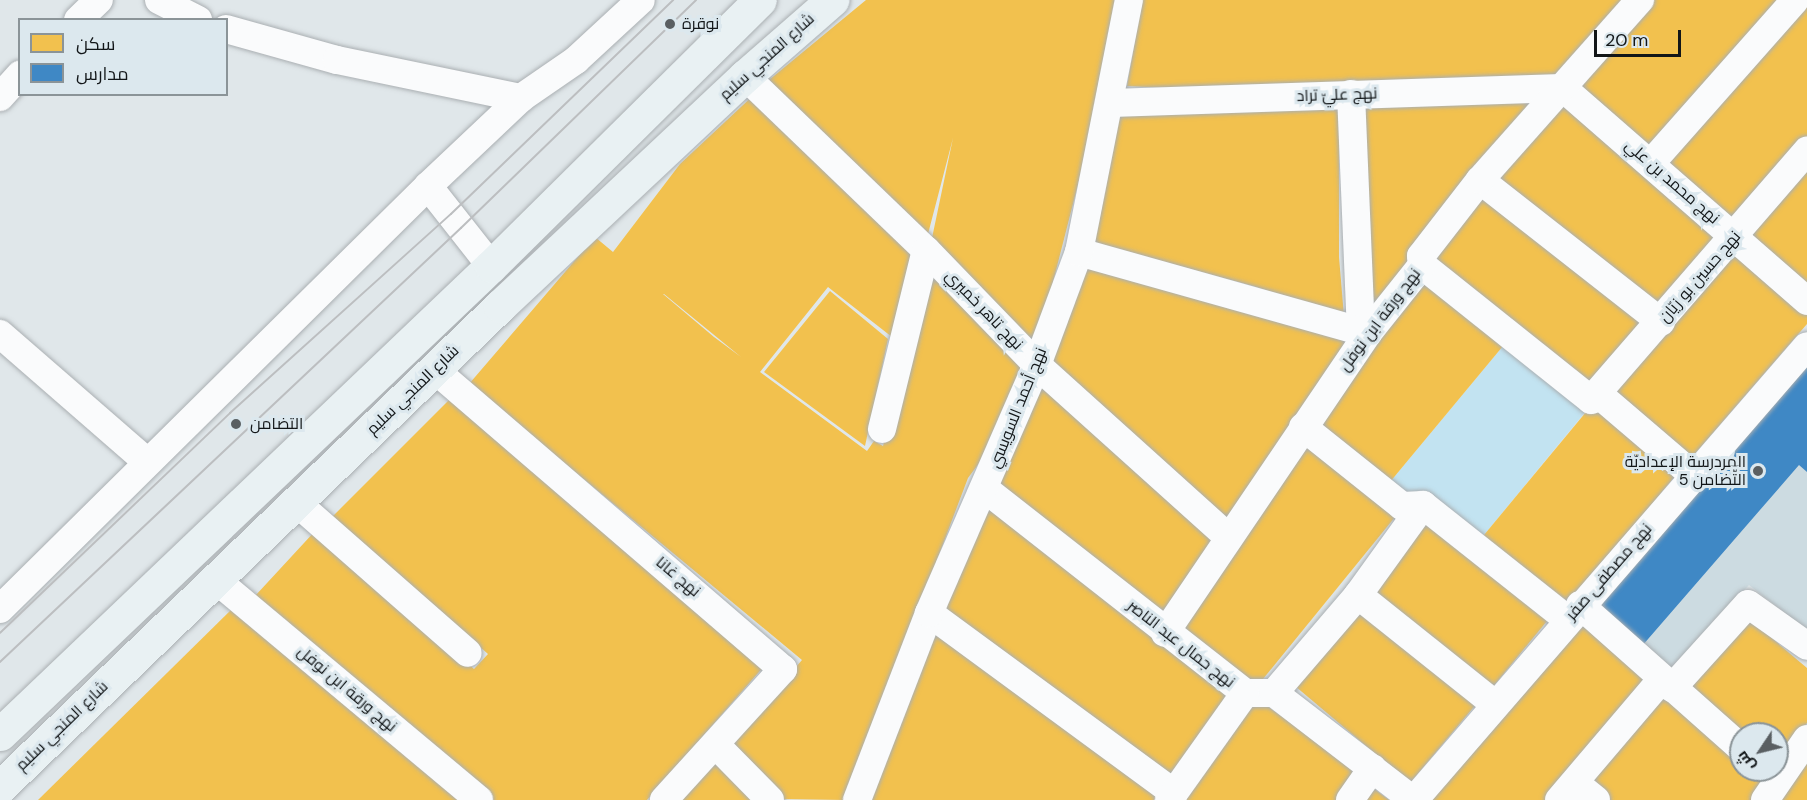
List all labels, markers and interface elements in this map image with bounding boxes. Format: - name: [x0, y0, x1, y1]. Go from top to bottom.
- street label: شارع المنجي سليم: [716, 9, 818, 105]
- place label: نوقرة: [682, 14, 719, 34]
- marker: نوقرة: [663, 17, 677, 31]
- legend: [18, 18, 228, 96]
- scale bar: [1597, 18, 1684, 56]
- text: 20 m: [1605, 28, 1648, 52]
- text: سكن: [76, 32, 115, 56]
- text: مدارس: [76, 62, 129, 86]
- street label: نهج عليّ تراد: [1296, 84, 1378, 106]
- street label: نهج محمد بن علي: [1621, 136, 1723, 228]
- street label: نهج حسين بو زيّان: [1655, 227, 1745, 327]
- street label: نهج ورقة ابن نوفل: [1335, 265, 1425, 375]
- street label: نهج تاهر خميري: [941, 266, 1027, 354]
- street label: شارع المنجي سليم: [363, 341, 463, 439]
- street label: نهج أحمد السويسي: [985, 345, 1051, 471]
- place label: التضامن: [250, 414, 303, 434]
- marker: التضامن: [227, 415, 245, 433]
- place label: المردرسة الإعداديّة التّضامن 5: [1625, 452, 1746, 490]
- marker: المردرسة الإعداديّة التّضامن 5: [1751, 464, 1765, 478]
- street label: نهج مصطفى صفر: [1562, 520, 1656, 624]
- street label: نهج غانا: [652, 553, 704, 601]
- street label: نهج جمال عبد الناصر: [1123, 596, 1239, 692]
- street label: نهج ورقة ابن نوفل: [293, 642, 401, 736]
- street label: شارع المنجي سليم: [12, 677, 112, 775]
- north arrow: [1729, 722, 1789, 782]
- text: ش: [1731, 747, 1760, 776]

